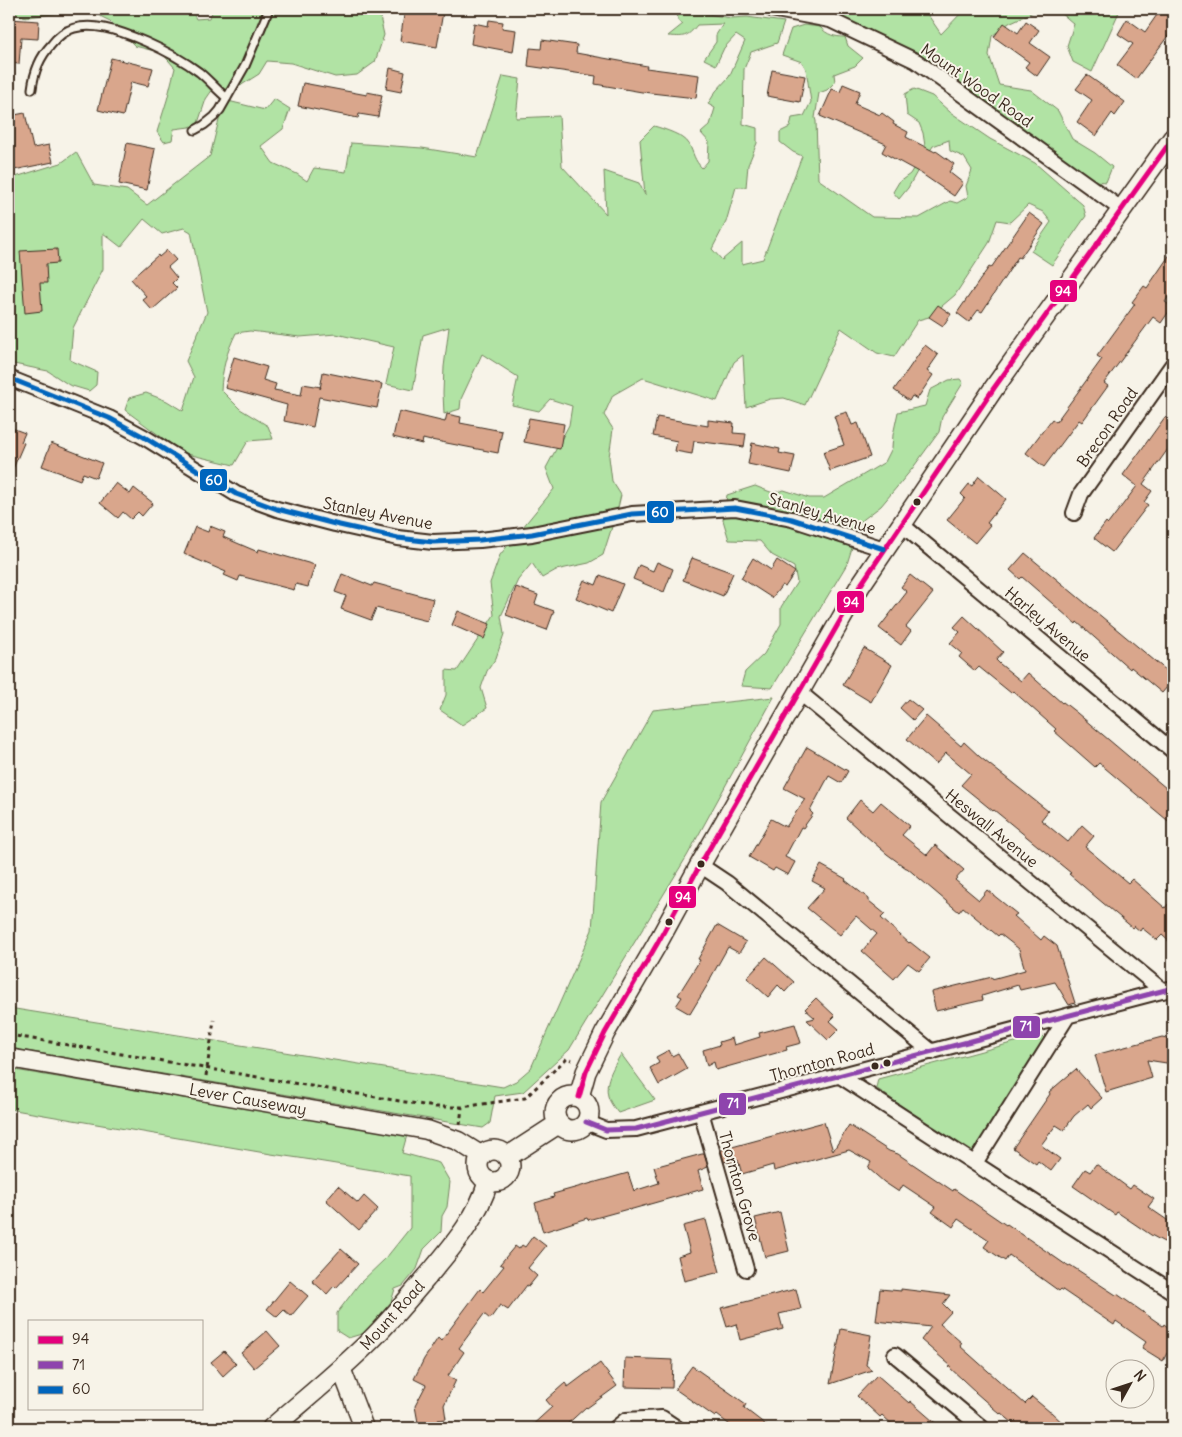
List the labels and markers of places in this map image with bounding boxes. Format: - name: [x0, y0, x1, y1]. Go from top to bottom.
- unlabelled marker: [912, 497, 922, 507]
- unlabelled marker: [696, 859, 706, 869]
- unlabelled marker: [664, 917, 674, 927]
- unlabelled marker: [882, 1058, 892, 1068]
- unlabelled marker: [870, 1061, 880, 1071]

